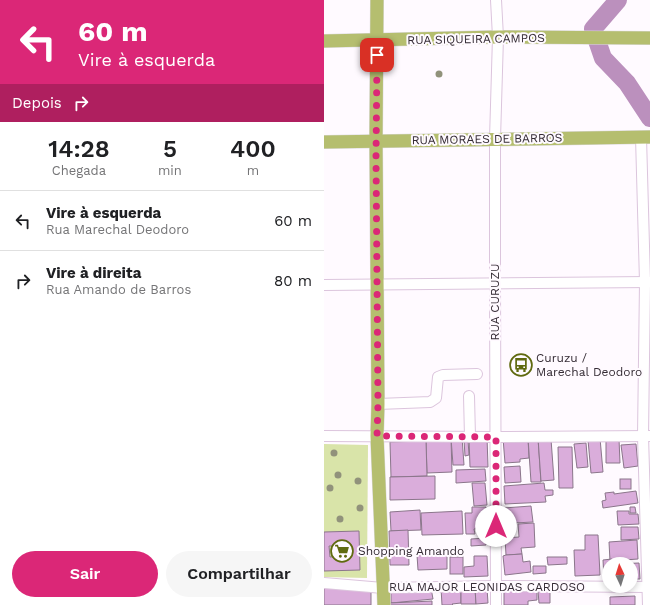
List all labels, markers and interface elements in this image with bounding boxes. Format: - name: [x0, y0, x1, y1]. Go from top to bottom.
- text: 60 m: [78, 15, 148, 48]
- icon: left: [12, 16, 64, 68]
- street label: RUA SIQUEIRA CAMPOS: [407, 31, 545, 47]
- pin: [360, 38, 394, 72]
- icon: arrive: [366, 44, 388, 66]
- text: Vire à esquerda: [78, 49, 215, 70]
- icon: right: [70, 92, 92, 114]
- text: Depois: [12, 94, 62, 112]
- street label: RUA MORAES DE BARROS: [411, 131, 563, 147]
- text: 14:28: [48, 135, 110, 163]
- text: 5: [163, 135, 177, 163]
- text: 400: [230, 135, 276, 163]
- text: Chegada: [52, 163, 106, 178]
- text: min: [158, 163, 182, 178]
- text: m: [247, 163, 259, 178]
- text: Vire à esquerda: [46, 204, 161, 222]
- icon: left: [12, 210, 34, 232]
- text: 60 m: [274, 212, 312, 230]
- text: Rua Marechal Deodoro: [46, 222, 189, 237]
- text: Vire à direita: [46, 264, 141, 282]
- street label: RUA CURUZU: [488, 264, 502, 341]
- icon: right: [12, 270, 34, 292]
- text: 80 m: [274, 272, 312, 290]
- text: Rua Amando de Barros: [46, 282, 191, 297]
- place label: Curuzu / Marechal Deodoro: [536, 351, 642, 379]
- bus stop icon: Curuzu / Marechal Deodoro: [508, 352, 534, 378]
- position arrow: [475, 505, 517, 547]
- supermarket icon: Shopping Amando: [329, 538, 355, 564]
- place label: Shopping Amando: [358, 544, 464, 558]
- button: Sair: [12, 551, 158, 597]
- button: Compartilhar: [166, 551, 312, 597]
- north arrow: [602, 557, 638, 593]
- map controls: [602, 557, 638, 593]
- street label: RUA MAJOR LEONIDAS CARDOSO: [389, 580, 585, 594]

